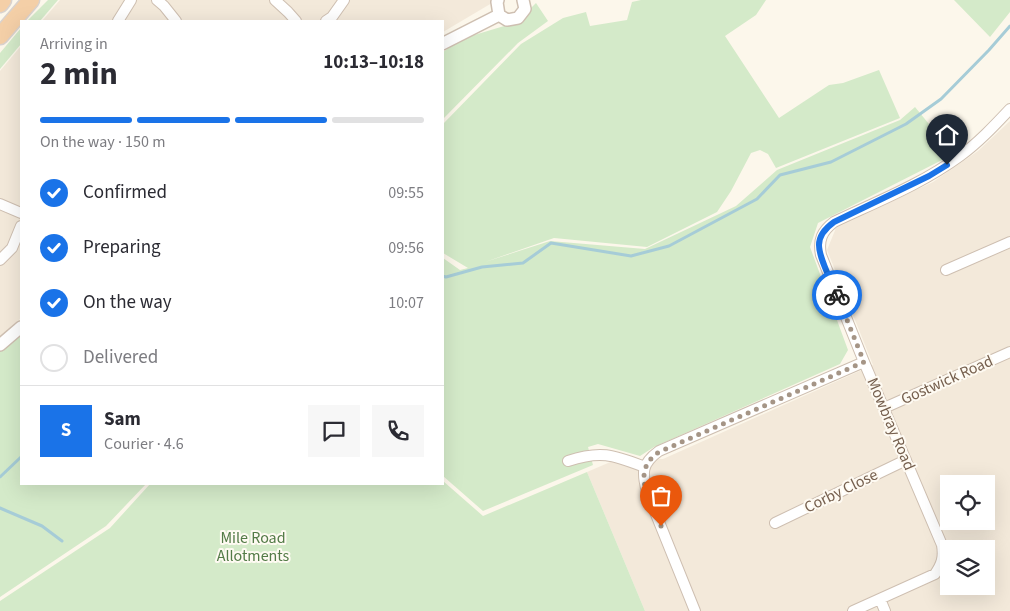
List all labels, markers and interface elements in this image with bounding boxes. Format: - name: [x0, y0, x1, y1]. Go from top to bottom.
- text: Arriving in: [40, 33, 108, 55]
- text: 10:13–10:18: [323, 49, 424, 76]
- text: 2 min: [40, 51, 118, 97]
- pin: [926, 114, 968, 165]
- icon: home: [933, 121, 961, 149]
- text: On the way · 150 m: [40, 131, 165, 153]
- icon: check: [40, 179, 68, 207]
- text: Confirmed: [83, 179, 167, 206]
- text: 09:55: [388, 182, 424, 204]
- icon: check: [40, 234, 68, 262]
- text: Preparing: [83, 234, 161, 261]
- text: 09:56: [388, 237, 424, 259]
- courier: [812, 270, 862, 320]
- icon: bike: [823, 281, 851, 309]
- icon: check: [40, 289, 68, 317]
- text: On the way: [83, 289, 172, 316]
- text: 10:07: [388, 292, 424, 314]
- text: Delivered: [83, 344, 158, 371]
- street label: Gostwick Road: [898, 350, 996, 410]
- street label: Mowbray Road: [862, 374, 920, 474]
- button: chat: [308, 405, 360, 457]
- button: phone: [372, 405, 424, 457]
- text: Sam: [104, 406, 141, 433]
- text: S: [61, 417, 71, 444]
- text: Courier · 4.6: [104, 433, 184, 455]
- street label: Corby Close: [801, 464, 882, 518]
- pin: [640, 475, 682, 526]
- map controls: [940, 475, 995, 595]
- button: locate: [940, 475, 995, 530]
- icon: bag: [647, 482, 675, 510]
- park label: Mile Road Allotments: [217, 527, 290, 567]
- button: layers: [940, 540, 995, 595]

